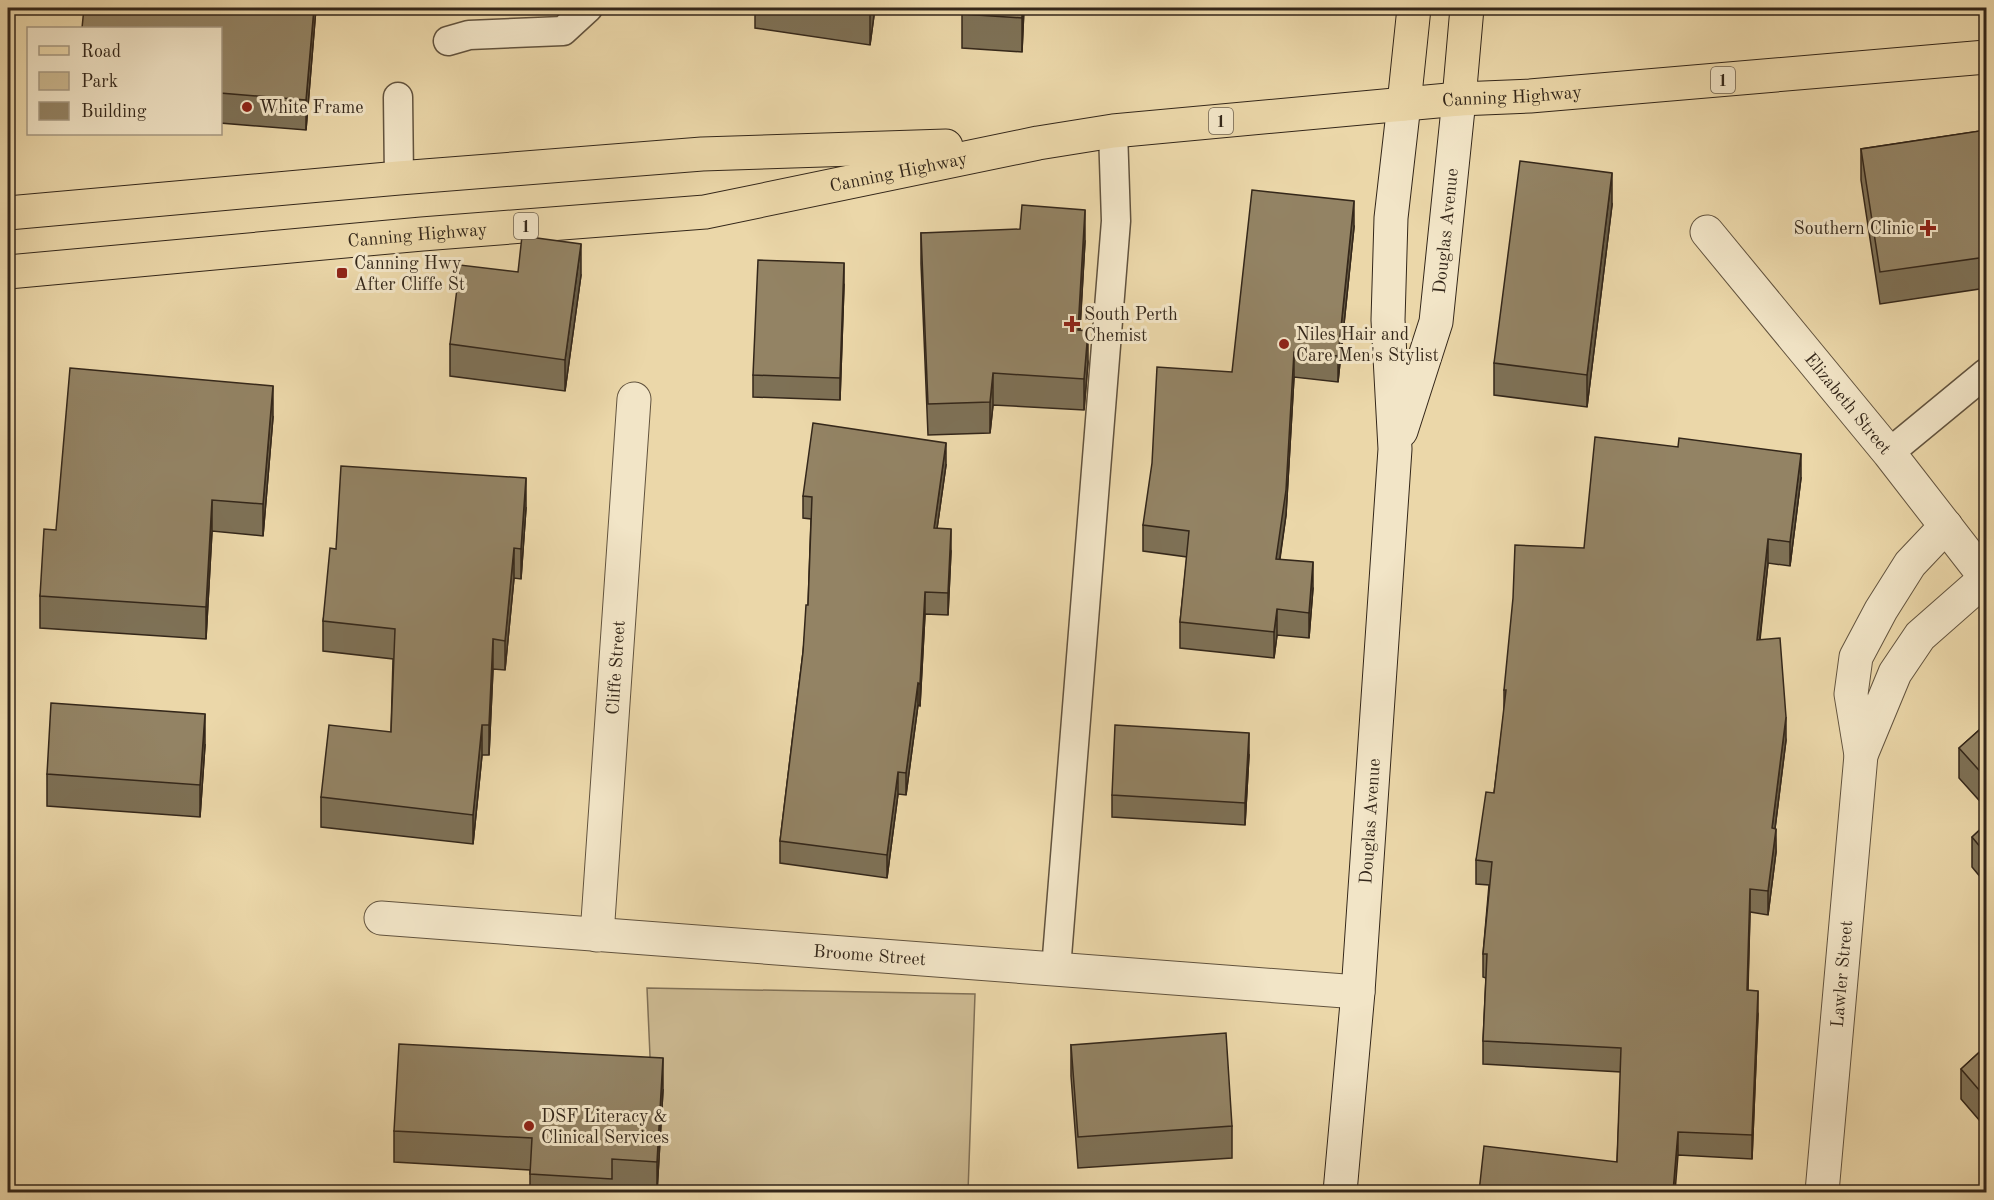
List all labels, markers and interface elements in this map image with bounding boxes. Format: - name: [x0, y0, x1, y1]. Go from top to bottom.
- legend: [27, 27, 222, 135]
- text: Road: [81, 43, 121, 61]
- road number: 1: [1711, 67, 1735, 93]
- text: Park: [81, 73, 118, 91]
- street label: Canning Highway: [1441, 84, 1583, 111]
- place label: White Frame: [259, 99, 364, 117]
- marker: White Frame: [240, 100, 254, 114]
- text: Building: [81, 103, 147, 121]
- road number: 1: [1209, 108, 1233, 134]
- street label: Canning Highway: [828, 150, 969, 196]
- street label: Douglas Avenue: [1431, 167, 1462, 295]
- road number: 1: [514, 213, 538, 239]
- marker: Southern Clinic: [1919, 219, 1937, 237]
- place label: Southern Clinic: [1794, 220, 1914, 238]
- street label: Canning Highway: [347, 221, 488, 251]
- place label: Canning Hwy After Cliffe St: [354, 255, 465, 294]
- marker: Canning Hwy After Cliffe St: [335, 266, 349, 280]
- place label: South Perth Chemist: [1084, 306, 1178, 345]
- marker: South Perth Chemist: [1065, 317, 1079, 331]
- place label: Niles Hair and Care Men's Stylist: [1296, 326, 1439, 365]
- marker: Niles Hair and Care Men's Stylist: [1277, 337, 1291, 351]
- street label: Elizabeth Street: [1801, 350, 1894, 458]
- street label: Cliffe Street: [604, 620, 629, 716]
- street label: Douglas Avenue: [1357, 758, 1384, 885]
- street label: Lawler Street: [1829, 919, 1856, 1028]
- street label: Broome Street: [812, 943, 927, 969]
- place label: DSF Literacy & Clinical Services: [541, 1108, 669, 1147]
- marker: DSF Literacy & Clinical Services: [522, 1119, 536, 1133]

